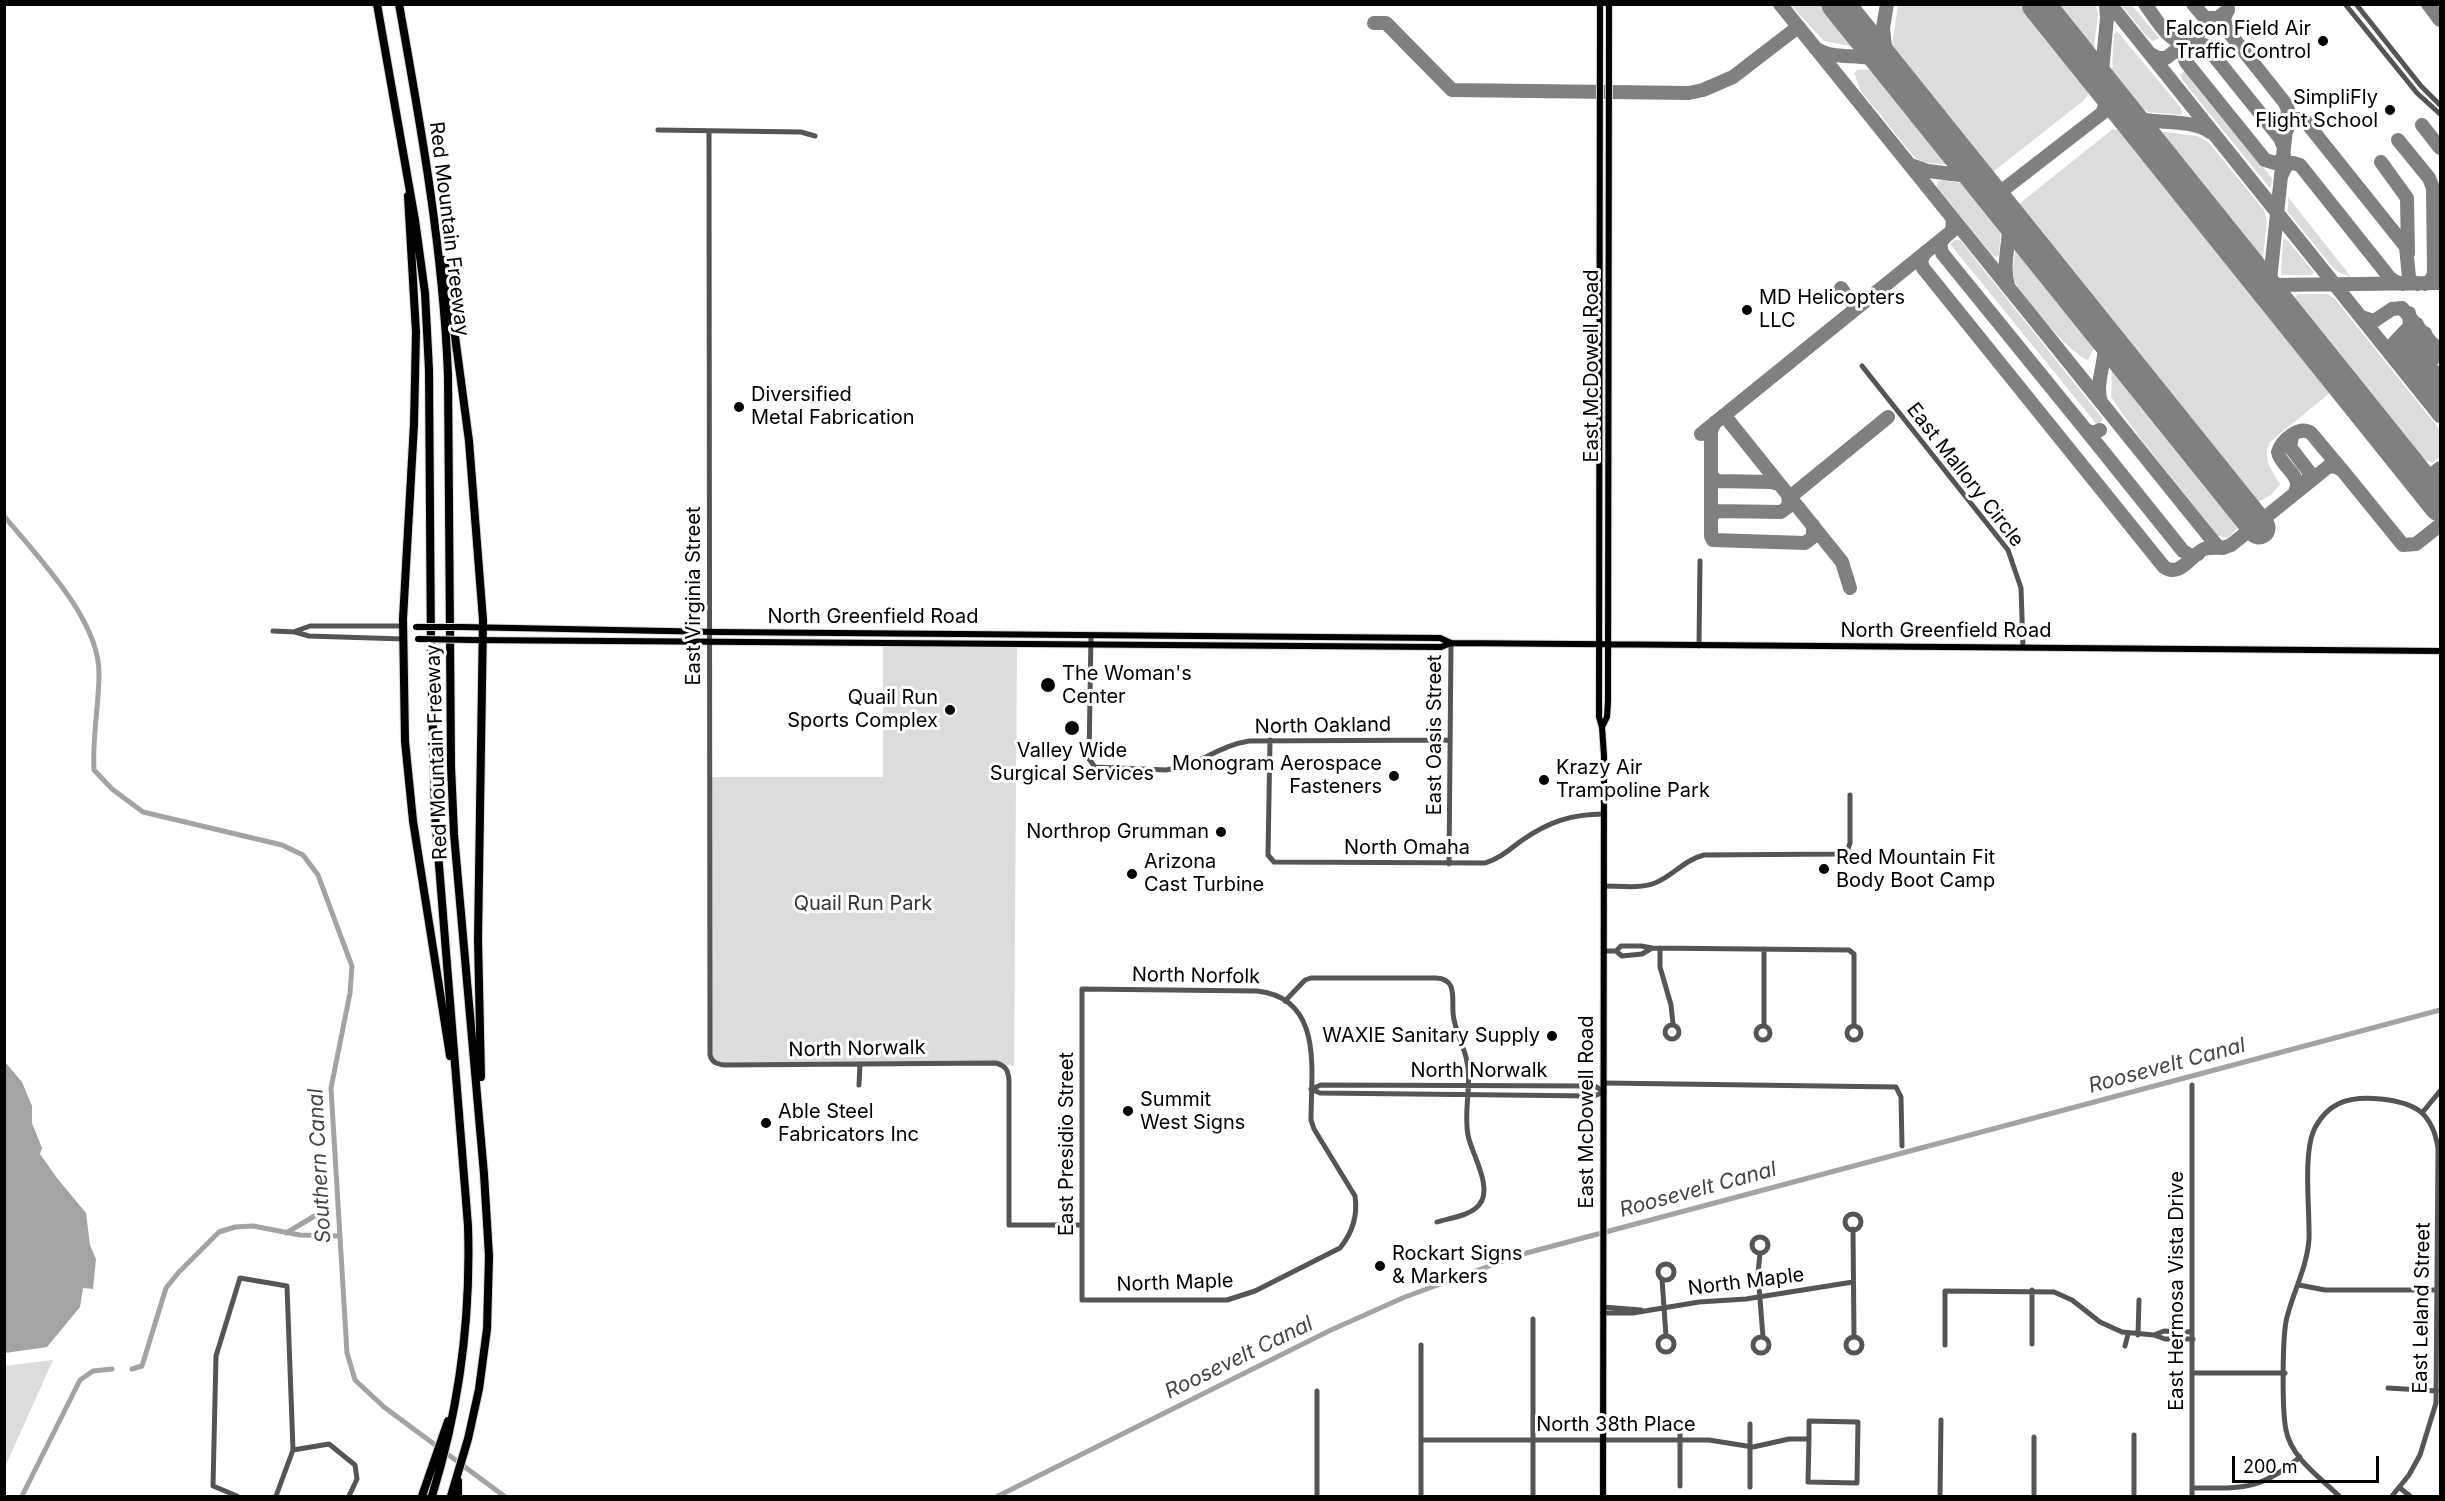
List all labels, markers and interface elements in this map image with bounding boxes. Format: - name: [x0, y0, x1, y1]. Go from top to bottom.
- place label: Falcon Field Air Traffic Control: [2165, 17, 2311, 64]
- marker: Falcon Field Air Traffic Control: [2316, 34, 2330, 48]
- place label: SimpliFly Flight School: [2255, 86, 2378, 133]
- marker: SimpliFly Flight School: [2383, 103, 2397, 117]
- street label: Red Mountain Freeway: [424, 120, 474, 338]
- street label: East McDowell Road: [1580, 270, 1604, 462]
- place label: MD Helicopters LLC: [1759, 286, 1905, 333]
- marker: MD Helicopters LLC: [1740, 303, 1754, 317]
- place label: Diversified Metal Fabrication: [751, 383, 915, 430]
- street label: East Mallory Circle: [1901, 398, 2029, 552]
- marker: Diversified Metal Fabrication: [732, 400, 746, 414]
- street label: East Virginia Street: [682, 507, 706, 685]
- street label: North Greenfield Road: [767, 605, 979, 629]
- street label: North Greenfield Road: [1840, 619, 2052, 643]
- street label: Red Mountain Freeway: [421, 644, 453, 860]
- street label: East Oasis Street: [1423, 655, 1447, 815]
- place label: The Woman's Center: [1062, 662, 1192, 709]
- marker: The Woman's Center: [1039, 676, 1057, 694]
- place label: Quail Run Sports Complex: [787, 686, 938, 733]
- marker: Quail Run Sports Complex: [943, 703, 957, 717]
- street label: North Oakland: [1255, 713, 1391, 739]
- marker: Valley Wide Surgical Services: [1063, 719, 1081, 737]
- place label: Valley Wide Surgical Services: [990, 739, 1154, 786]
- place label: Monogram Aerospace Fasteners: [1172, 752, 1382, 799]
- place label: Krazy Air Trampoline Park: [1556, 756, 1710, 803]
- marker: Monogram Aerospace Fasteners: [1387, 769, 1401, 783]
- marker: Krazy Air Trampoline Park: [1537, 773, 1551, 787]
- place label: Northrop Grumman: [1026, 820, 1209, 844]
- marker: Northrop Grumman: [1214, 825, 1228, 839]
- street label: North Omaha: [1344, 836, 1470, 860]
- place label: Red Mountain Fit Body Boot Camp: [1836, 846, 1995, 893]
- place label: Arizona Cast Turbine: [1144, 850, 1264, 897]
- marker: Red Mountain Fit Body Boot Camp: [1817, 862, 1831, 876]
- marker: Arizona Cast Turbine: [1125, 867, 1139, 881]
- park label: Quail Run Park: [794, 892, 932, 916]
- street label: North Norfolk: [1132, 963, 1260, 989]
- street label: East McDowell Road: [1575, 1016, 1599, 1208]
- place label: WAXIE Sanitary Supply: [1322, 1024, 1540, 1048]
- marker: WAXIE Sanitary Supply: [1545, 1029, 1559, 1043]
- water label: Roosevelt Canal: [2086, 1033, 2248, 1099]
- street label: North Norwalk: [788, 1036, 926, 1062]
- street label: East Presidio Street: [1055, 1052, 1079, 1236]
- street label: North Norwalk: [1410, 1059, 1548, 1083]
- water label: Southern Canal: [303, 1088, 337, 1244]
- place label: Summit West Signs: [1140, 1088, 1245, 1135]
- place label: Able Steel Fabricators Inc: [778, 1100, 919, 1147]
- marker: Summit West Signs: [1121, 1104, 1135, 1118]
- marker: Able Steel Fabricators Inc: [759, 1116, 773, 1130]
- water label: Roosevelt Canal: [1617, 1157, 1779, 1223]
- street label: East Hermosa Vista Drive: [2165, 1171, 2189, 1411]
- street label: East Leland Street: [2409, 1222, 2435, 1394]
- place label: Rockart Signs & Markers: [1392, 1242, 1523, 1289]
- marker: Rockart Signs & Markers: [1373, 1259, 1387, 1273]
- street label: North Maple: [1687, 1263, 1805, 1301]
- street label: North Maple: [1116, 1269, 1234, 1297]
- water label: Roosevelt Canal: [1161, 1311, 1317, 1405]
- street label: North 38th Place: [1536, 1413, 1696, 1437]
- scale bar: [2235, 1444, 2382, 1482]
- text: 200 m: [2243, 1456, 2298, 1477]

